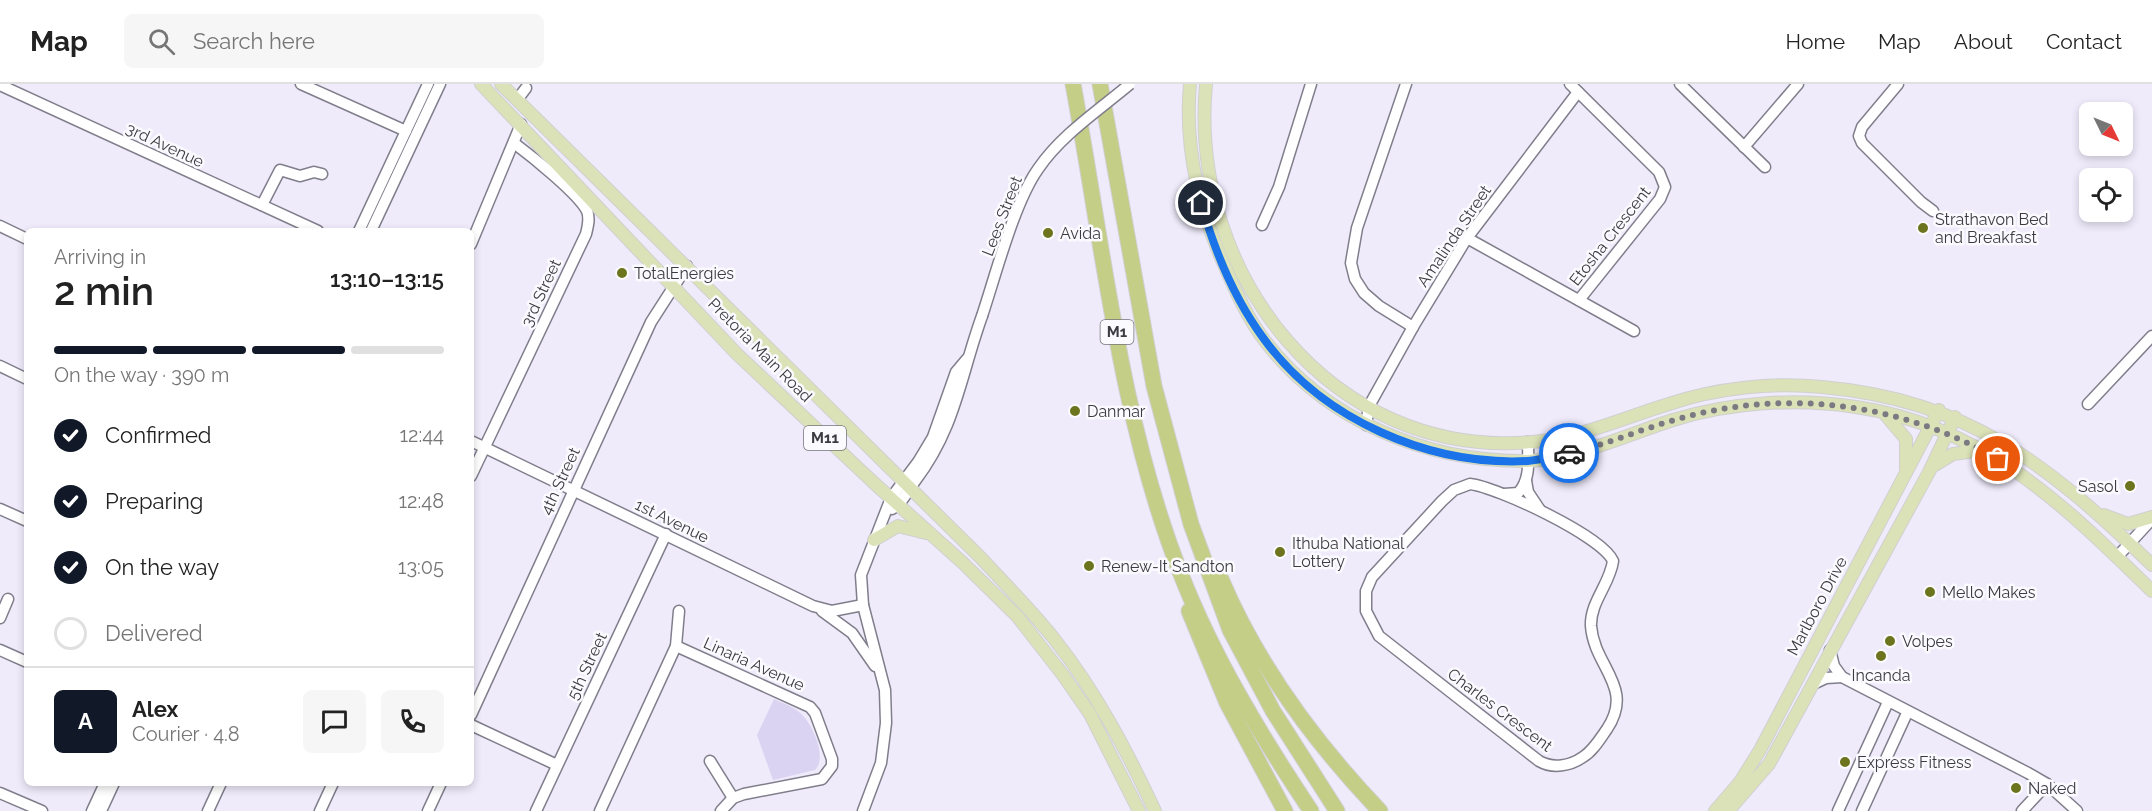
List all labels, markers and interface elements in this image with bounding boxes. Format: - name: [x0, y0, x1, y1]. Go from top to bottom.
- search box: [124, 14, 544, 68]
- text: Map: [30, 25, 88, 58]
- icon: search: [145, 25, 178, 58]
- text: Search here: [193, 28, 315, 54]
- text: Home: [1786, 29, 1845, 54]
- text: Map: [1878, 29, 1921, 54]
- text: About: [1954, 29, 2013, 54]
- text: Contact: [2046, 29, 2122, 54]
- north arrow: [2079, 102, 2133, 156]
- map controls: [2079, 102, 2133, 222]
- street label: 3rd Avenue: [123, 119, 207, 171]
- button: locate: [2079, 168, 2133, 222]
- street label: Lees Street: [978, 173, 1026, 259]
- pin: [1175, 177, 1226, 228]
- street label: Amalinda Street: [1413, 181, 1495, 290]
- street label: Etosha Crescent: [1565, 182, 1655, 289]
- icon: home: [1184, 186, 1217, 219]
- place label: Strathavon Bed and Breakfast: [1935, 210, 2049, 247]
- marker: Strathavon Bed and Breakfast: [1916, 221, 1930, 235]
- place label: Avida: [1060, 224, 1101, 243]
- marker: Avida: [1041, 226, 1055, 240]
- text: Arriving in: [54, 245, 146, 269]
- street label: 3rd Street: [517, 256, 565, 330]
- place label: TotalEnergies: [634, 264, 734, 283]
- text: 13:10–13:15: [330, 266, 444, 292]
- marker: TotalEnergies: [615, 266, 629, 280]
- text: 2 min: [54, 268, 154, 314]
- street label: Pretoria Main Road: [704, 294, 816, 406]
- road number: M1: [1100, 320, 1134, 344]
- text: On the way · 390 m: [54, 363, 229, 387]
- place label: Danmar: [1087, 402, 1146, 421]
- marker: Danmar: [1068, 404, 1082, 418]
- icon: check: [54, 419, 87, 452]
- text: Confirmed: [105, 422, 212, 448]
- text: 12:44: [399, 423, 444, 447]
- courier: [1539, 423, 1599, 483]
- road number: M11: [804, 426, 846, 450]
- pin: [1972, 433, 2023, 484]
- icon: car: [1553, 437, 1586, 470]
- icon: bag: [1981, 442, 2014, 475]
- street label: 4th Street: [536, 444, 584, 518]
- place label: Sasol: [2078, 477, 2119, 496]
- marker: Sasol: [2123, 479, 2137, 493]
- icon: check: [54, 485, 87, 518]
- text: Preparing: [105, 488, 203, 514]
- text: 12:48: [398, 489, 444, 513]
- street label: 1st Avenue: [632, 495, 712, 547]
- place label: Ithuba National Lottery: [1292, 534, 1405, 571]
- marker: Ithuba National Lottery: [1273, 545, 1287, 559]
- icon: check: [54, 551, 87, 584]
- street label: Marlboro Drive: [1783, 553, 1851, 659]
- text: On the way: [105, 554, 219, 580]
- text: 13:05: [398, 555, 444, 579]
- place label: Renew-It Sandton: [1101, 557, 1234, 576]
- marker: Renew-It Sandton: [1082, 559, 1096, 573]
- place label: Mello Makes: [1942, 583, 2036, 602]
- marker: Mello Makes: [1923, 585, 1937, 599]
- text: Delivered: [105, 620, 203, 646]
- street label: 5th Street: [563, 629, 611, 703]
- place label: Volpes: [1902, 632, 1953, 651]
- street label: Linaria Avenue: [701, 633, 807, 695]
- marker: Volpes: [1883, 634, 1897, 648]
- marker: Incanda: [1874, 649, 1888, 663]
- street label: Charles Crescent: [1444, 664, 1557, 756]
- place label: Incanda: [1852, 666, 1910, 685]
- button: chat: [303, 690, 366, 753]
- button: phone: [381, 690, 444, 753]
- text: Alex: [132, 696, 178, 722]
- text: A: [78, 708, 93, 734]
- text: Courier · 4.8: [132, 722, 240, 746]
- place label: Express Fitness: [1857, 753, 1972, 772]
- marker: Express Fitness: [1838, 755, 1852, 769]
- place label: Naked: [2028, 779, 2076, 798]
- marker: Naked: [2009, 781, 2023, 795]

